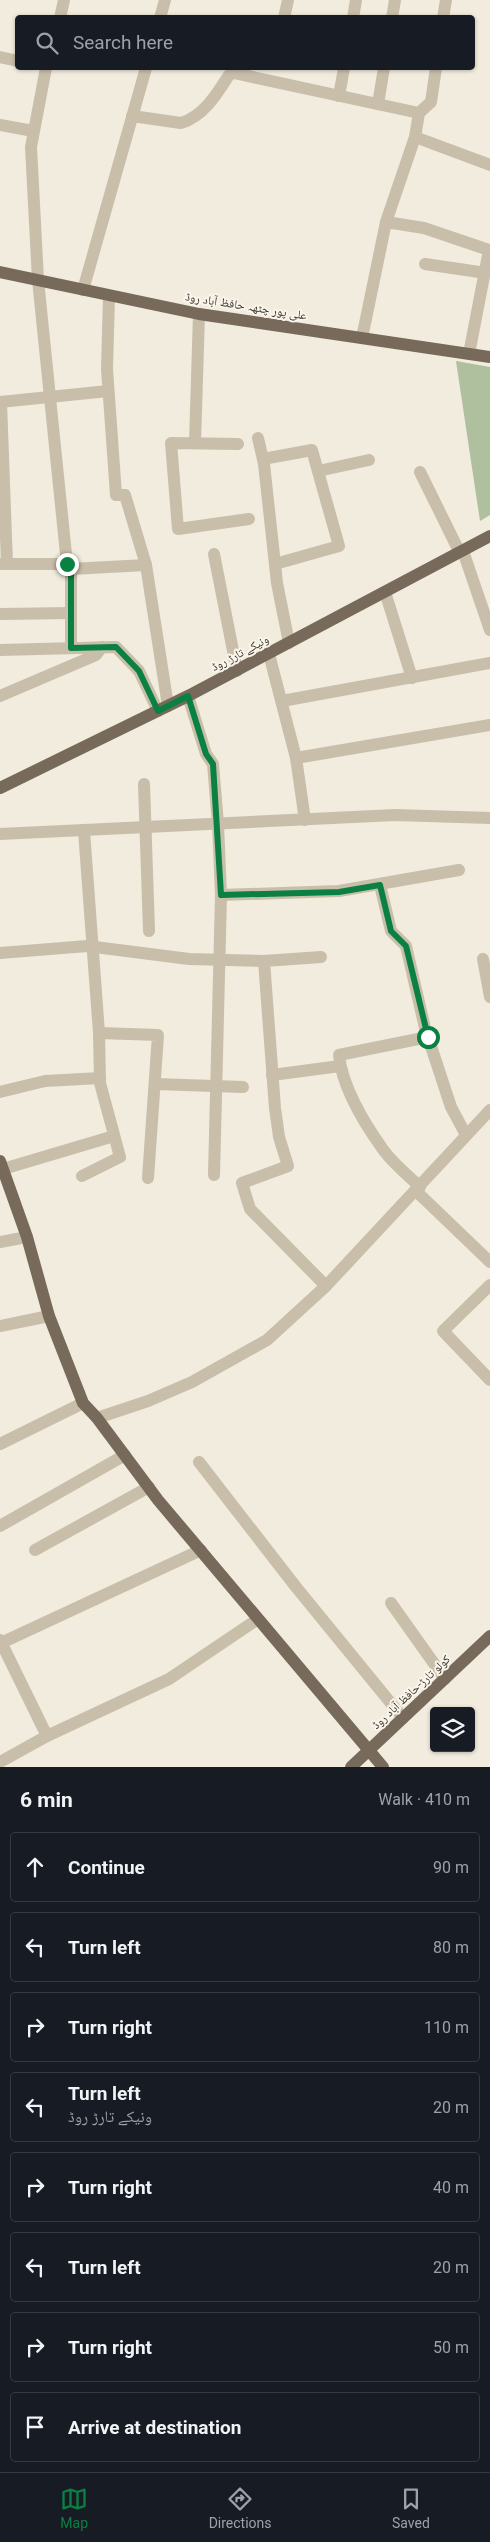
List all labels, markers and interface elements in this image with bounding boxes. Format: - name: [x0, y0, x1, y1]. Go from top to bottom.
- search box: [15, 15, 475, 70]
- icon: search: [33, 29, 61, 57]
- text: Search here: [73, 31, 173, 54]
- street label: علی پور چٹھہ حافظ آباد روڈ: [184, 289, 308, 323]
- route end: [56, 553, 79, 576]
- street label: ونیکے تارڑ روڈ: [209, 632, 271, 674]
- route start: [417, 1026, 440, 1049]
- street label: کولو تارڑ-حافظ آباد روڈ: [369, 1652, 453, 1732]
- map controls: [430, 1707, 475, 1752]
- button: layers: [430, 1707, 475, 1752]
- text: 6 min: [20, 1788, 73, 1812]
- text: Walk · 410 m: [378, 1790, 470, 1809]
- icon: ahead: [21, 1853, 49, 1881]
- text: Continue: [68, 1856, 145, 1879]
- text: 90 m: [433, 1858, 469, 1877]
- icon: left: [21, 1933, 49, 1961]
- text: Turn left: [68, 1936, 141, 1959]
- text: 80 m: [433, 1938, 469, 1957]
- icon: right: [21, 2013, 49, 2041]
- text: Turn right: [68, 2016, 152, 2039]
- text: 110 m: [424, 2018, 469, 2037]
- text: Turn left: [68, 2082, 141, 2105]
- icon: left: [21, 2093, 49, 2121]
- text: 20 m: [433, 2098, 469, 2117]
- text: ونیکے تارڑ روڈ: [68, 2107, 152, 2126]
- icon: right: [21, 2173, 49, 2201]
- text: Turn right: [68, 2176, 152, 2199]
- text: 40 m: [433, 2178, 469, 2197]
- icon: left: [21, 2253, 49, 2281]
- text: Turn left: [68, 2256, 141, 2279]
- text: 20 m: [433, 2258, 469, 2277]
- icon: right: [21, 2333, 49, 2361]
- text: Turn right: [68, 2336, 152, 2359]
- text: 50 m: [433, 2338, 469, 2357]
- icon: arrive: [21, 2413, 49, 2441]
- text: Arrive at destination: [68, 2416, 241, 2439]
- tab: Map: [60, 2485, 88, 2531]
- tab: Directions: [209, 2485, 272, 2531]
- tab: Saved: [392, 2485, 430, 2531]

